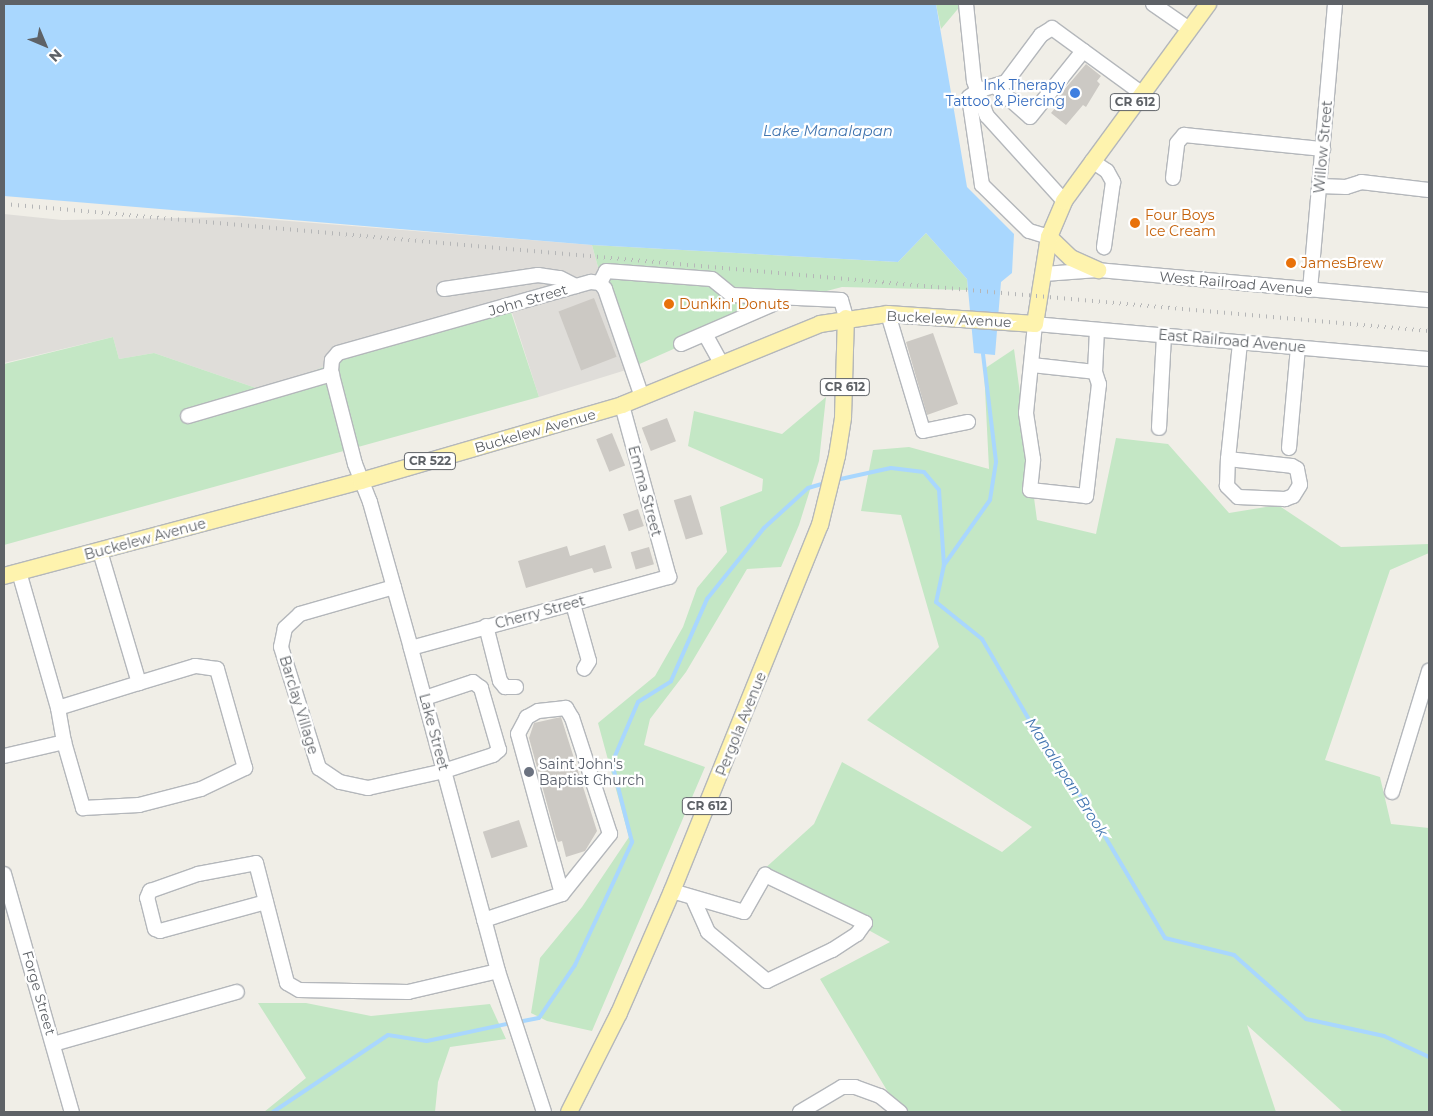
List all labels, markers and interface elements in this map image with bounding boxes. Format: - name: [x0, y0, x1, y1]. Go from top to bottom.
- north arrow: [20, 20, 70, 70]
- text: N: [45, 45, 66, 66]
- place label: Ink Therapy Tattoo & Piercing: [946, 77, 1065, 110]
- marker: Ink Therapy Tattoo & Piercing: [1069, 87, 1081, 99]
- road number: CR 612: [1109, 92, 1161, 111]
- street label: Willow Street: [1311, 100, 1335, 194]
- water label: Lake Manalapan: [763, 122, 893, 140]
- place label: Four Boys Ice Cream: [1145, 207, 1216, 240]
- marker: Four Boys Ice Cream: [1129, 217, 1141, 229]
- place label: JamesBrew: [1301, 255, 1383, 271]
- marker: JamesBrew: [1285, 257, 1297, 269]
- street label: West Railroad Avenue: [1159, 268, 1313, 298]
- street label: John Street: [487, 281, 569, 319]
- place label: Dunkin' Donuts: [679, 296, 789, 312]
- marker: Dunkin' Donuts: [663, 298, 675, 310]
- street label: Buckelew Avenue: [886, 307, 1012, 331]
- street label: East Railroad Avenue: [1158, 326, 1306, 356]
- road number: CR 612: [819, 378, 871, 397]
- street label: Buckelew Avenue: [473, 406, 597, 456]
- street label: Emma Street: [625, 444, 665, 538]
- road number: CR 522: [404, 452, 456, 471]
- street label: Buckelew Avenue: [82, 515, 208, 563]
- street label: Cherry Street: [493, 592, 587, 632]
- street label: Barclay Village: [276, 654, 322, 756]
- street label: Pergola Avenue: [712, 670, 770, 778]
- street label: Lake Street: [416, 692, 452, 772]
- water label: Manalapan Brook: [1022, 714, 1112, 840]
- place label: Saint John's Baptist Church: [539, 756, 644, 789]
- marker: Saint John's Baptist Church: [523, 766, 535, 778]
- road number: CR 612: [681, 796, 733, 816]
- street label: Forge Street: [19, 949, 59, 1037]

